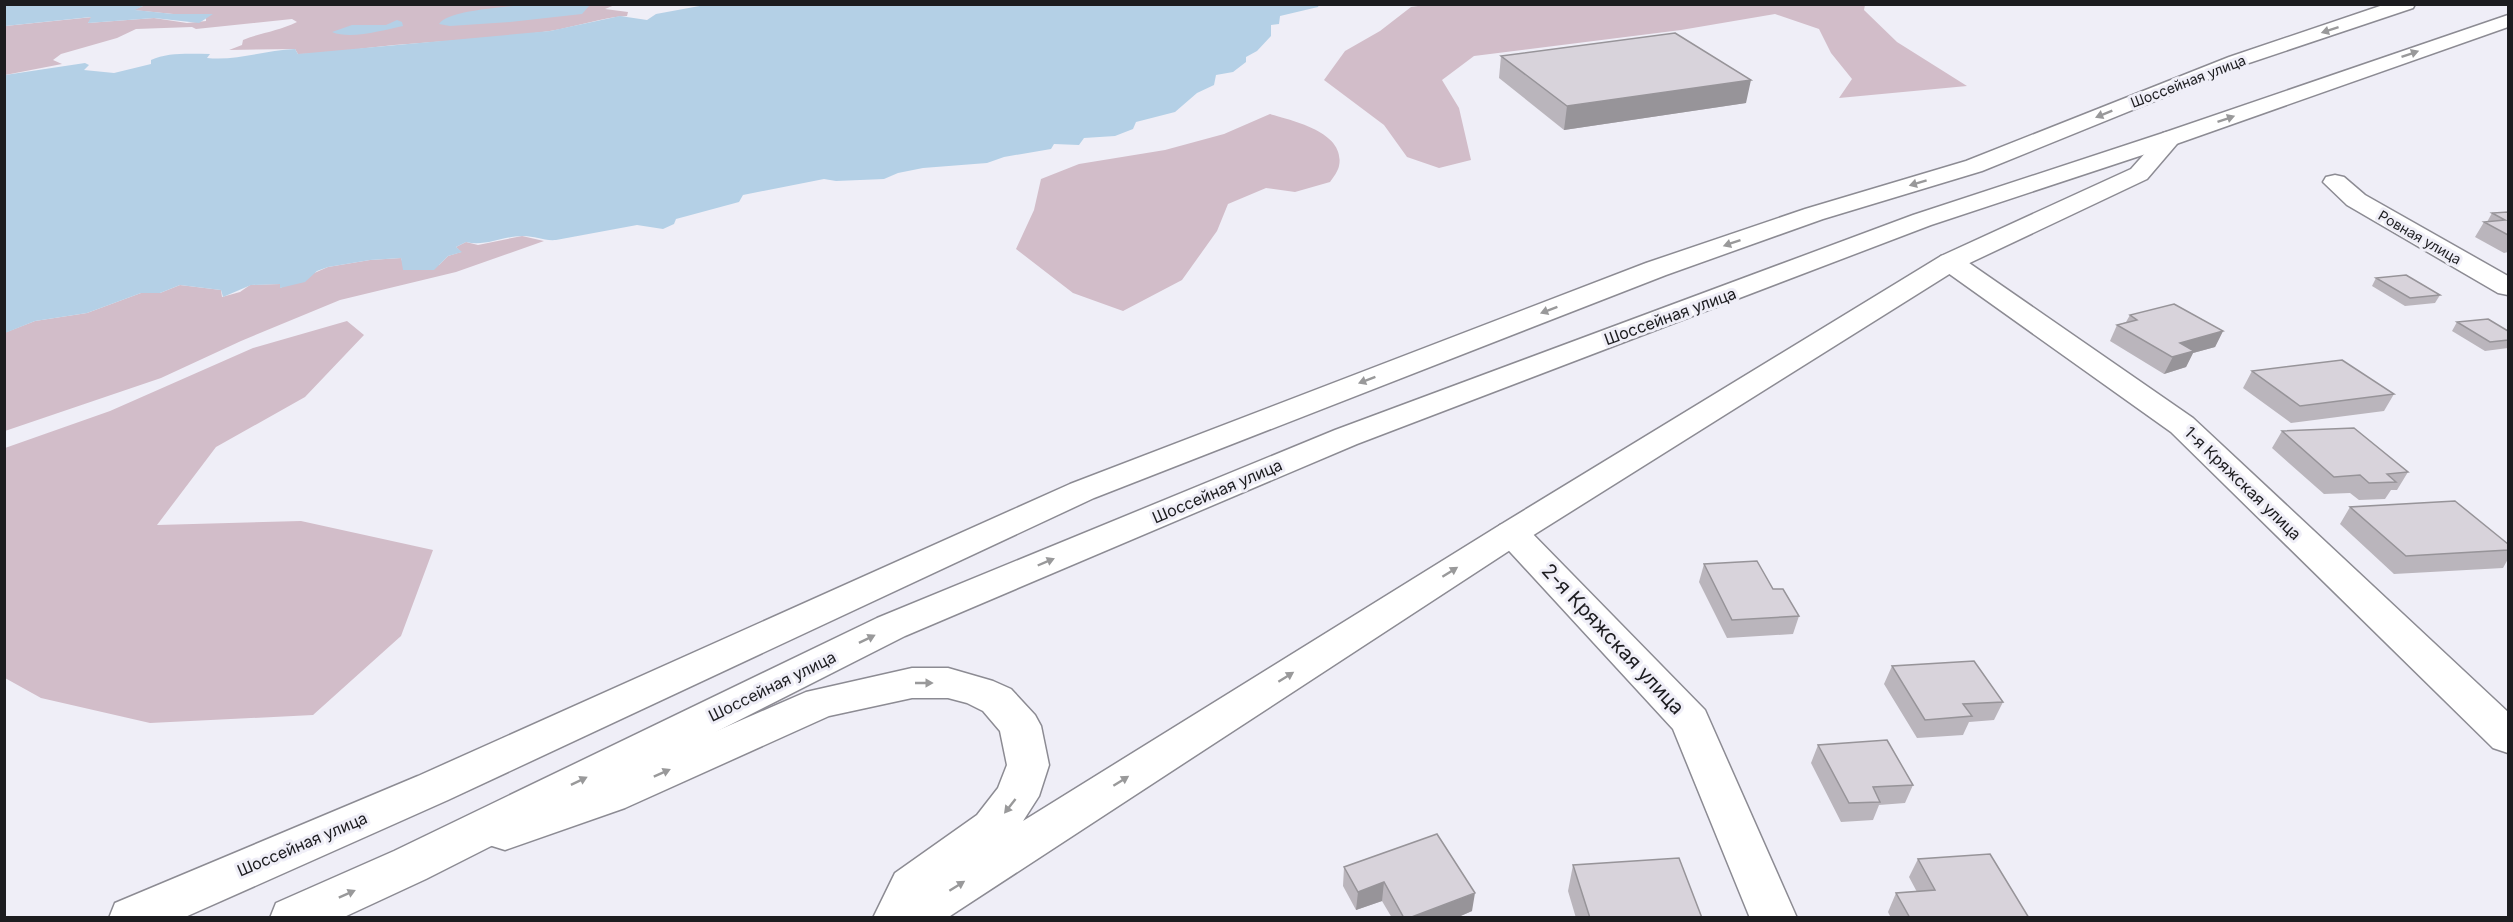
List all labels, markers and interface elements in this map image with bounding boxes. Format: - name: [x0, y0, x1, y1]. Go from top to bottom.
- one-way arrow: [2321, 25, 2339, 35]
- one-way arrow: [2401, 49, 2419, 58]
- street label: Шоссейная улица: [2128, 51, 2248, 111]
- one-way arrow: [2095, 110, 2113, 119]
- one-way arrow: [2218, 113, 2236, 123]
- one-way arrow: [1909, 179, 1927, 188]
- street label: Ровная улица: [2376, 206, 2464, 268]
- one-way arrow: [1723, 238, 1741, 248]
- street label: Шоссейная улица: [1601, 283, 1739, 349]
- one-way arrow: [1540, 306, 1558, 316]
- one-way arrow: [1358, 376, 1376, 385]
- street label: 1-я Кряжская улица: [2180, 422, 2306, 544]
- street label: Шоссейная улица: [1149, 455, 1285, 527]
- one-way arrow: [1037, 557, 1055, 566]
- street label: 2-я Кряжская улица: [1537, 559, 1689, 719]
- one-way arrow: [1442, 567, 1459, 578]
- one-way arrow: [858, 634, 875, 644]
- street label: Шоссейная улица: [705, 646, 839, 726]
- one-way arrow: [1278, 671, 1294, 682]
- one-way arrow: [915, 678, 934, 688]
- one-way arrow: [653, 768, 671, 777]
- one-way arrow: [1113, 776, 1130, 787]
- one-way arrow: [570, 777, 588, 787]
- one-way arrow: [1004, 798, 1016, 813]
- street label: Шоссейная улица: [234, 808, 370, 880]
- one-way arrow: [949, 881, 965, 892]
- one-way arrow: [338, 889, 355, 898]

